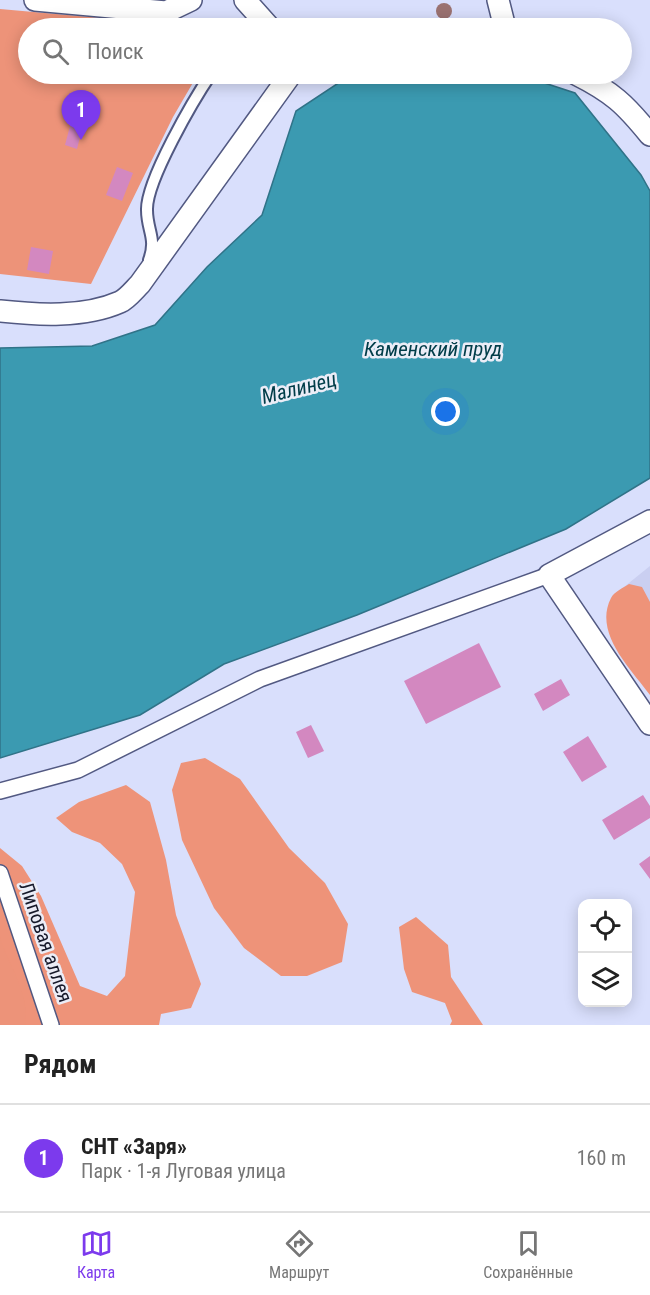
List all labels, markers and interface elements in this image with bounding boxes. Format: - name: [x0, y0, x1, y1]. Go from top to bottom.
- search box: [18, 18, 632, 84]
- icon: search: [39, 35, 72, 68]
- text: Поиск: [87, 39, 144, 64]
- pin: 1: [62, 90, 100, 140]
- water label: Каменский пруд: [364, 337, 502, 361]
- water label: Малинец: [259, 367, 339, 409]
- your location: [431, 397, 460, 426]
- street label: Липовая аллея: [14, 879, 78, 1005]
- map controls: [578, 899, 632, 1007]
- button: locate: [578, 899, 632, 953]
- button: layers: [578, 953, 632, 1007]
- text: Рядом: [24, 1049, 96, 1079]
- text: СНТ «Заря»: [81, 1134, 187, 1159]
- text: 1: [38, 1146, 49, 1170]
- text: 160 m: [577, 1146, 626, 1170]
- text: Парк · 1-я Луговая улица: [81, 1159, 286, 1183]
- tab: Карта: [77, 1227, 115, 1282]
- tab: Маршрут: [269, 1227, 329, 1282]
- tab: Сохранённые: [483, 1227, 573, 1282]

